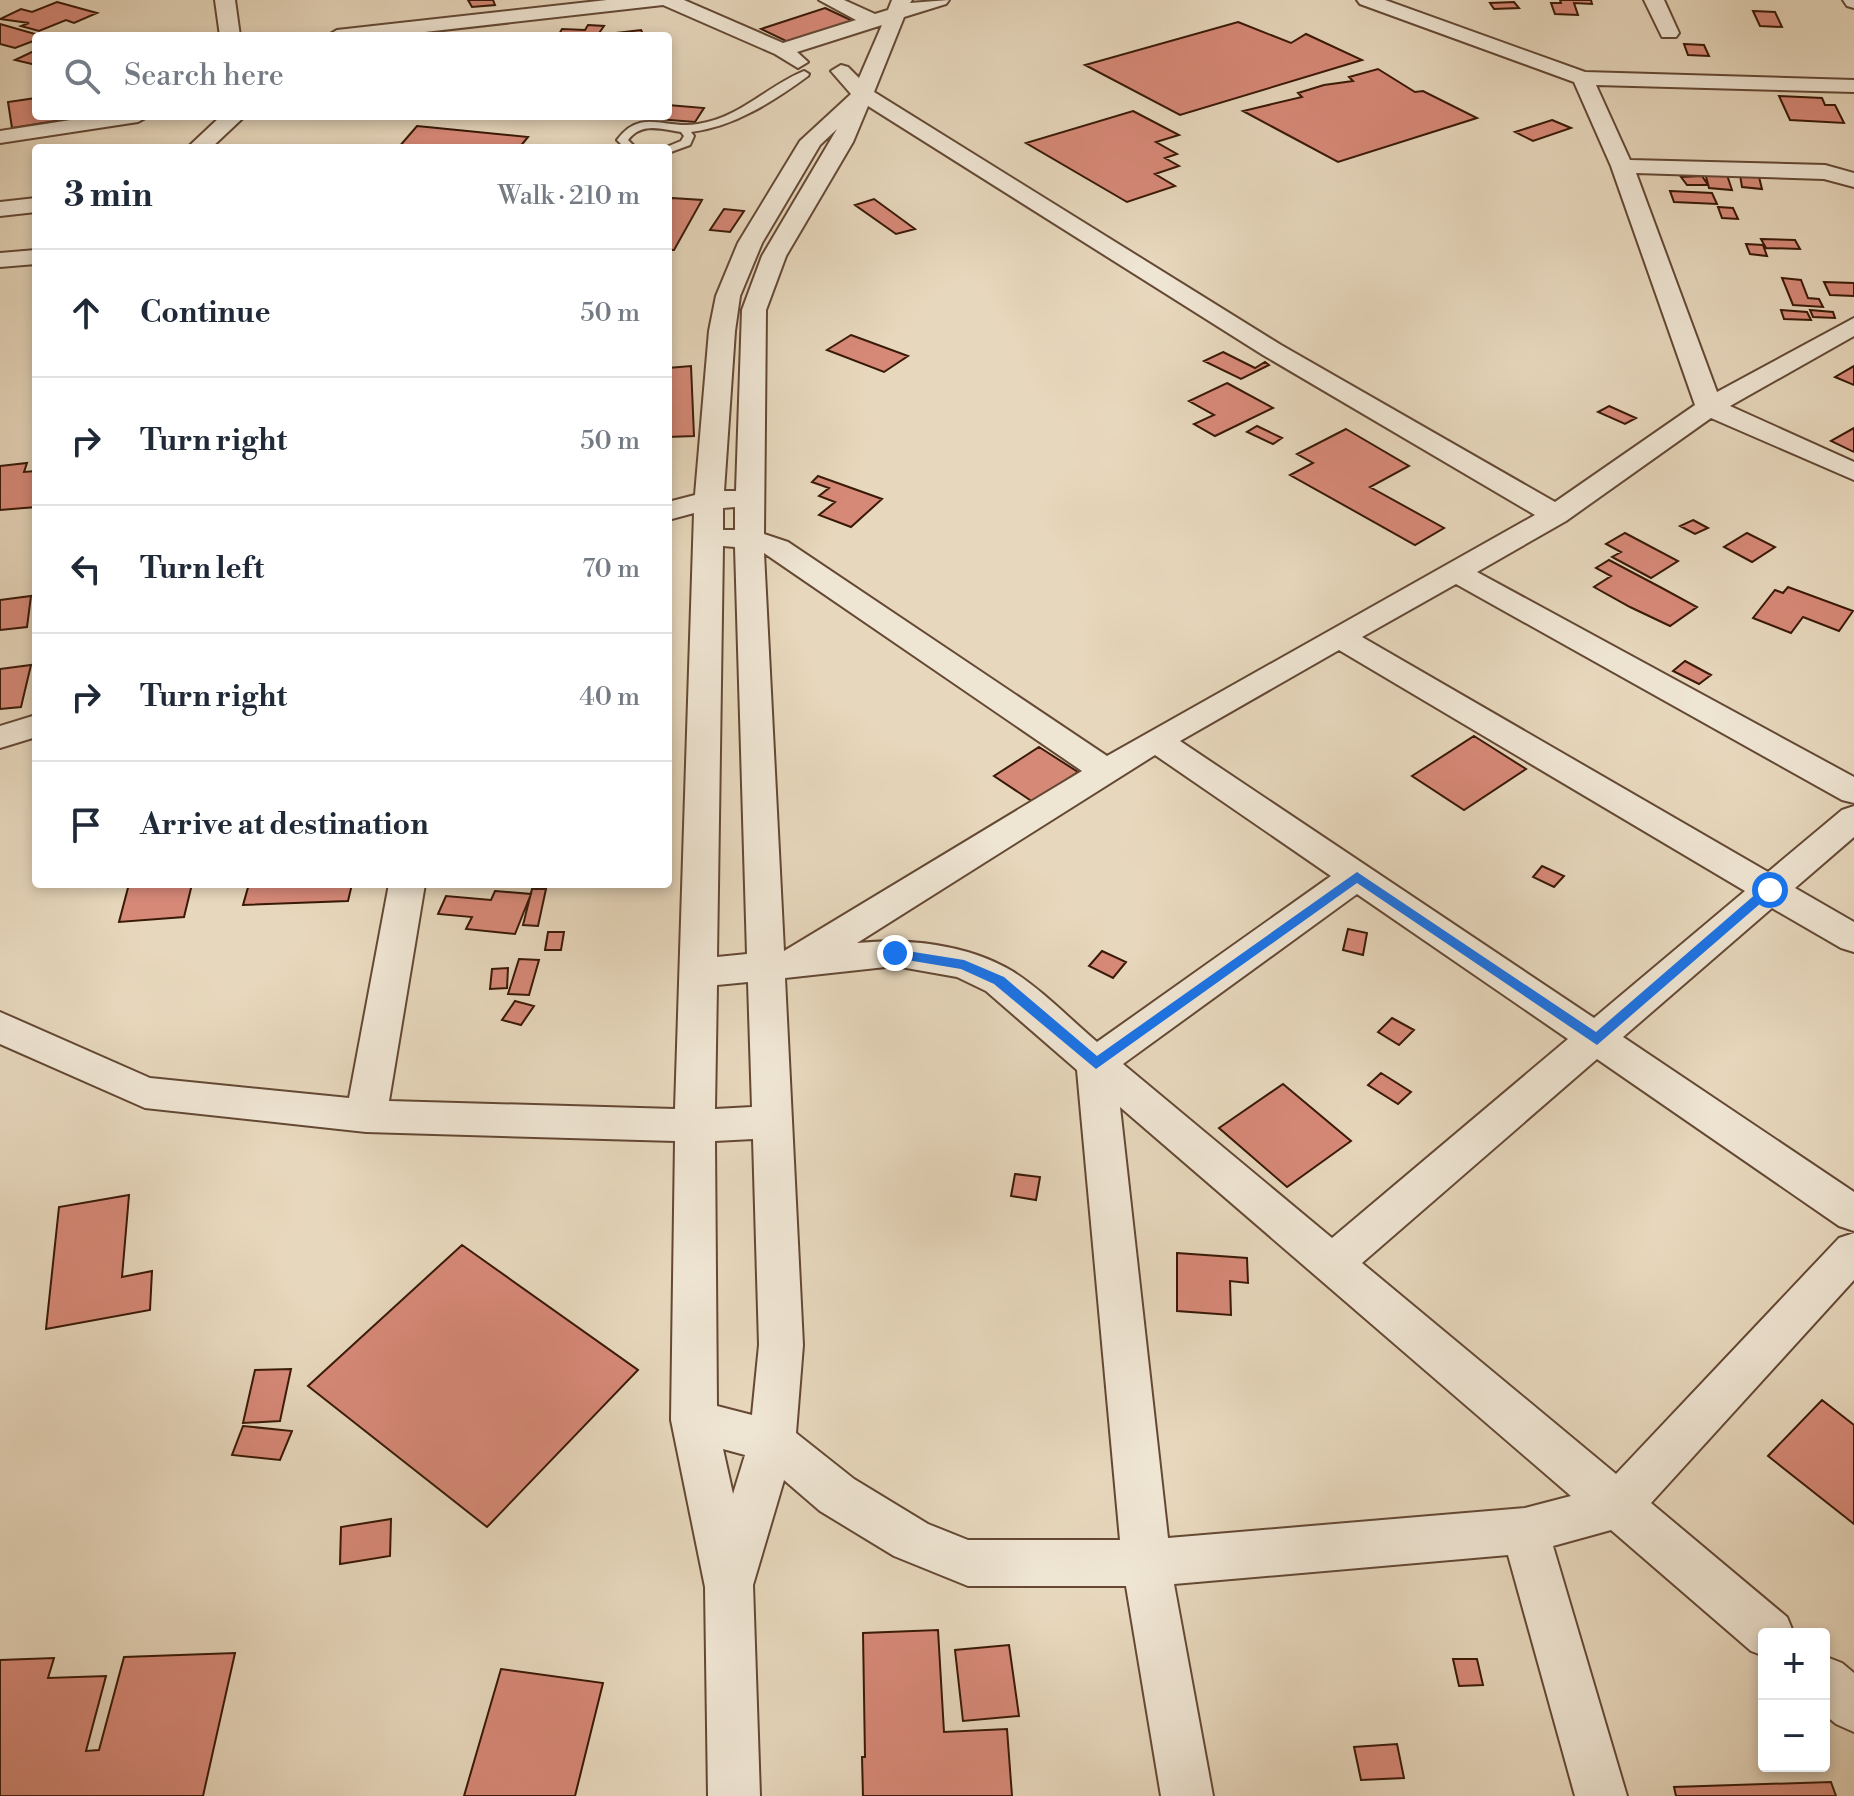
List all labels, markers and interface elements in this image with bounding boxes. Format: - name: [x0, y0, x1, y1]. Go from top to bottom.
- search box: [32, 32, 672, 120]
- icon: search: [60, 54, 104, 98]
- text: Search here: [124, 57, 284, 95]
- text: 3 min: [64, 175, 153, 217]
- text: Walk · 210 m: [498, 180, 640, 212]
- icon: ahead: [64, 291, 108, 335]
- text: Continue: [140, 294, 271, 332]
- text: 50 m: [580, 297, 640, 329]
- icon: right: [64, 419, 108, 463]
- text: Turn right: [140, 422, 287, 460]
- text: 50 m: [580, 425, 640, 457]
- icon: left: [64, 547, 108, 591]
- text: Turn left: [140, 550, 264, 588]
- text: 70 m: [582, 553, 640, 585]
- icon: right: [64, 675, 108, 719]
- text: Turn right: [140, 678, 287, 716]
- text: 40 m: [579, 681, 640, 713]
- icon: arrive: [64, 803, 108, 847]
- text: Arrive at destination: [140, 806, 429, 844]
- route start: [1752, 872, 1788, 908]
- route end: [877, 935, 913, 971]
- map controls: [1758, 1628, 1830, 1772]
- button: +: [1758, 1628, 1830, 1700]
- button: −: [1758, 1700, 1830, 1772]

